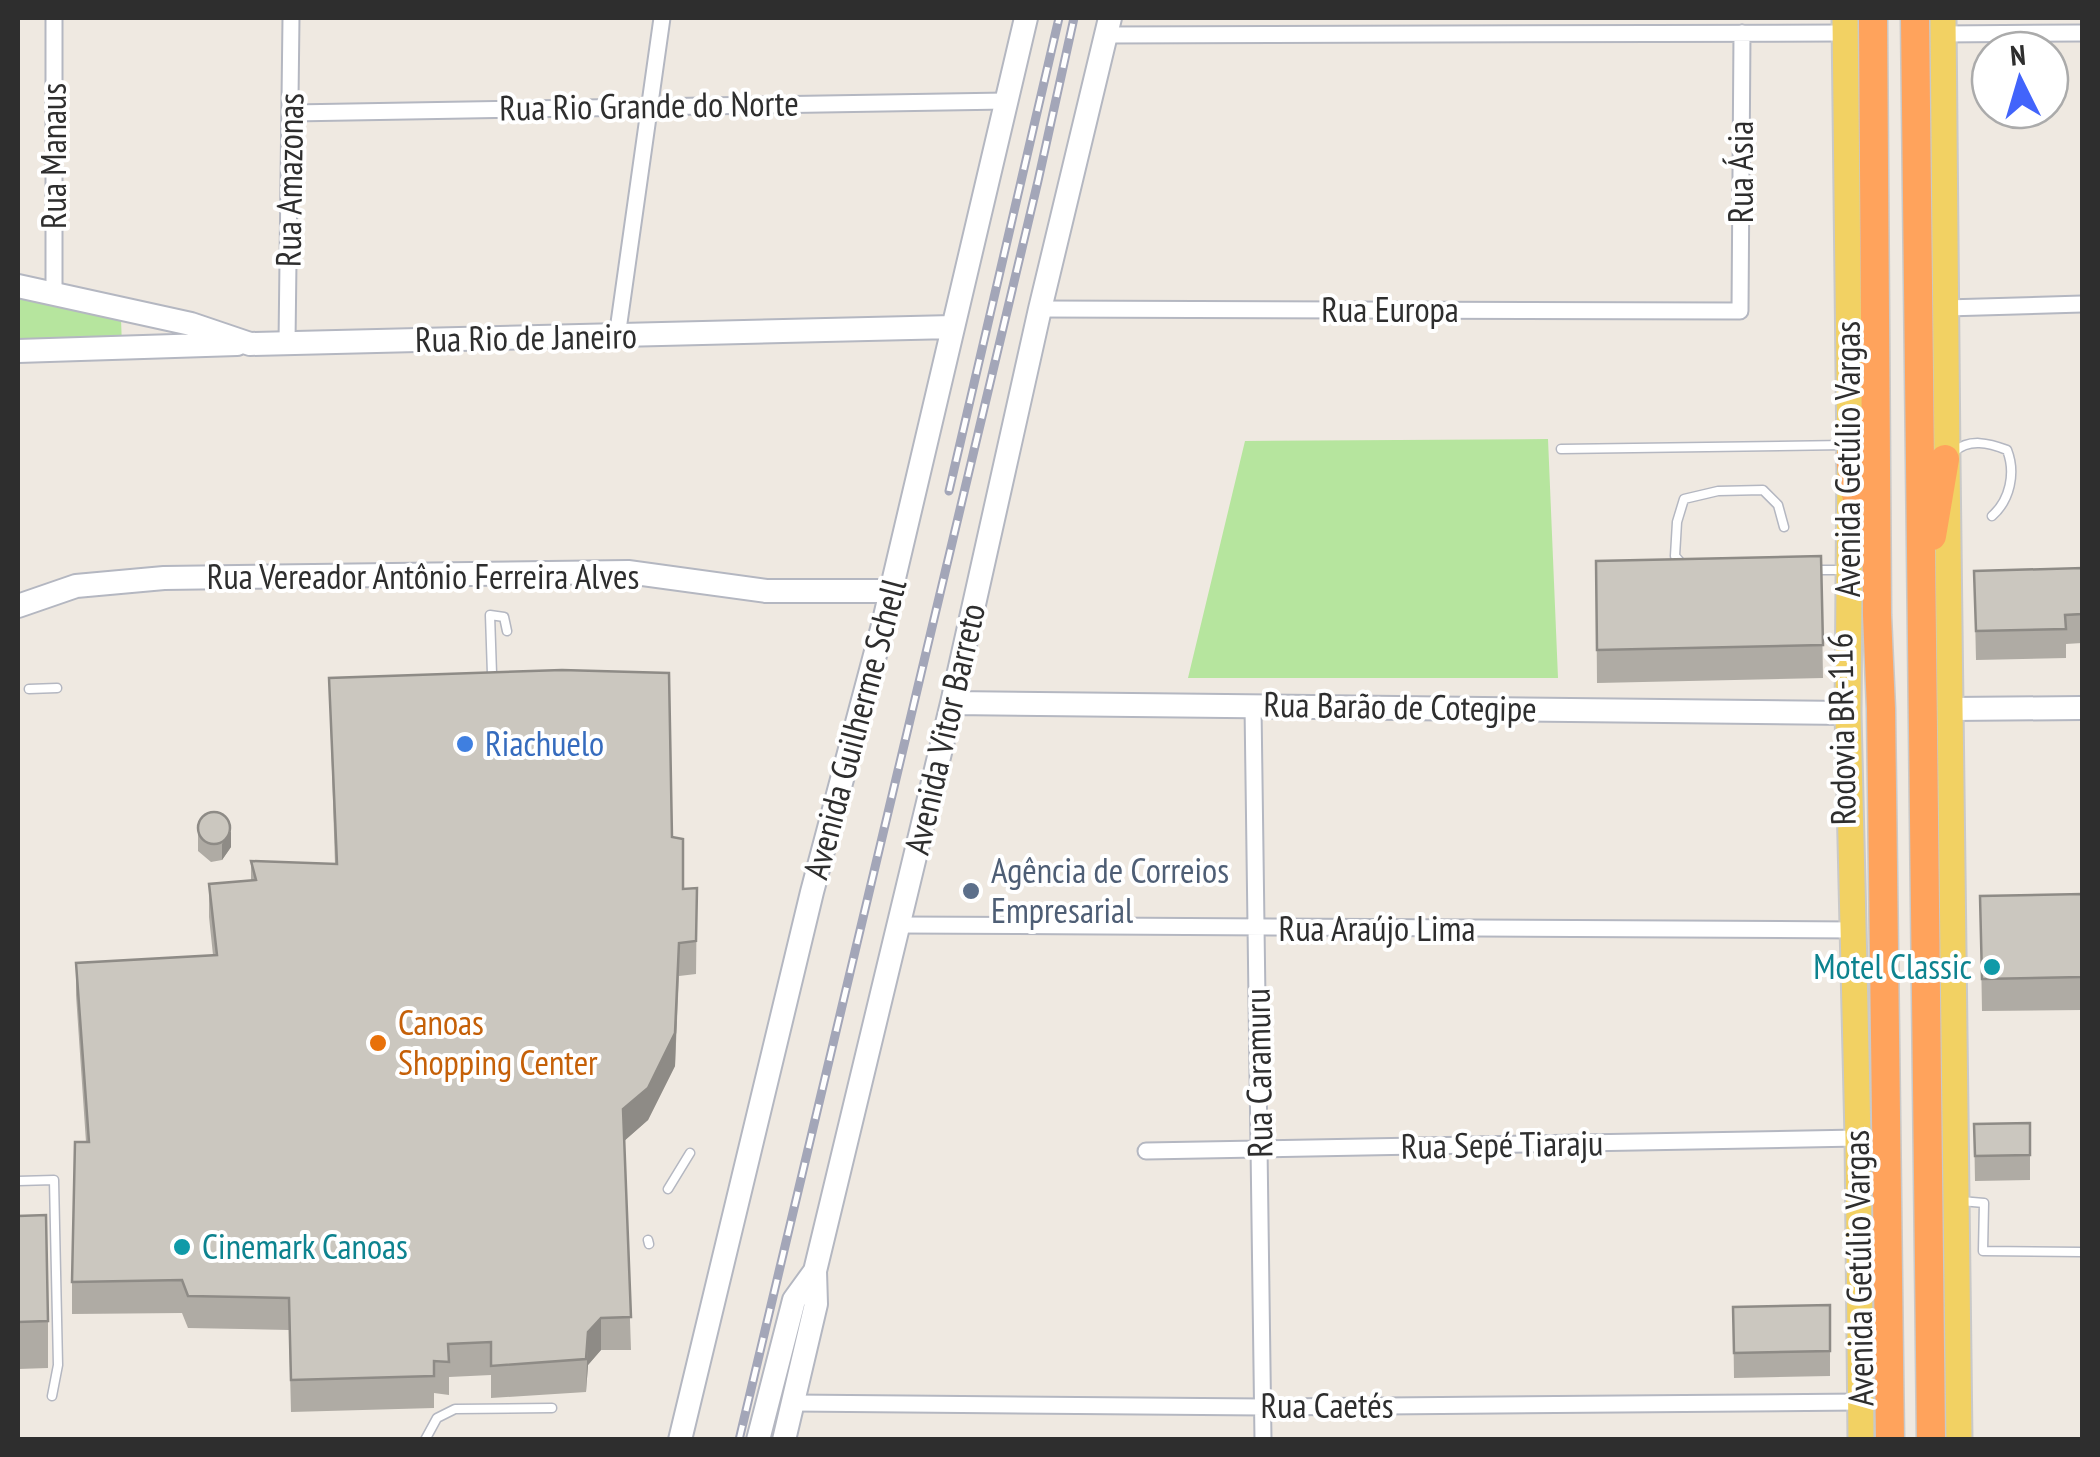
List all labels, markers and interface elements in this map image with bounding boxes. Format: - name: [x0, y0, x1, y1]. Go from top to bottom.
- north arrow: [1970, 30, 2070, 130]
- text: N: [2009, 36, 2027, 74]
- street label: Rua Rio Grande do Norte: [499, 79, 799, 131]
- street label: Rua Manaus: [30, 83, 76, 229]
- street label: Rua Amazonas: [264, 92, 314, 268]
- street label: Rua Ásia: [1717, 121, 1763, 223]
- street label: Rua Europa: [1321, 286, 1459, 332]
- street label: Rua Rio de Janeiro: [415, 312, 637, 362]
- street label: Avenida Getúlio Vargas: [1824, 321, 1870, 597]
- street label: Rua Vereador Antônio Ferreira Alves: [207, 553, 639, 599]
- street label: Avenida Guilherme Schell: [792, 574, 916, 884]
- street label: Avenida Vitor Barreto: [893, 599, 995, 859]
- street label: Rodovia BR-116: [1816, 632, 1866, 826]
- street label: Rua Barão de Cotegipe: [1263, 681, 1537, 731]
- place label: Riachuelo: [485, 720, 604, 766]
- marker: Riachuelo: [454, 733, 476, 755]
- place label: Agência de Correios Empresarial: [991, 847, 1229, 933]
- marker: Agência de Correios Empresarial: [960, 880, 982, 902]
- street label: Rua Araújo Lima: [1279, 905, 1475, 951]
- place label: Motel Classic: [1813, 943, 1972, 989]
- marker: Motel Classic: [1981, 956, 2003, 978]
- street label: Rua Caramuru: [1234, 988, 1282, 1158]
- place label: Canoas Shopping Center: [398, 999, 598, 1085]
- marker: Canoas Shopping Center: [367, 1032, 389, 1054]
- street label: Rua Sepé Tiaraju: [1400, 1119, 1604, 1169]
- street label: Avenida Getúlio Vargas: [1833, 1129, 1883, 1407]
- place label: Cinemark Canoas: [202, 1223, 408, 1269]
- marker: Cinemark Canoas: [171, 1236, 193, 1258]
- street label: Rua Caetés: [1260, 1382, 1394, 1428]

